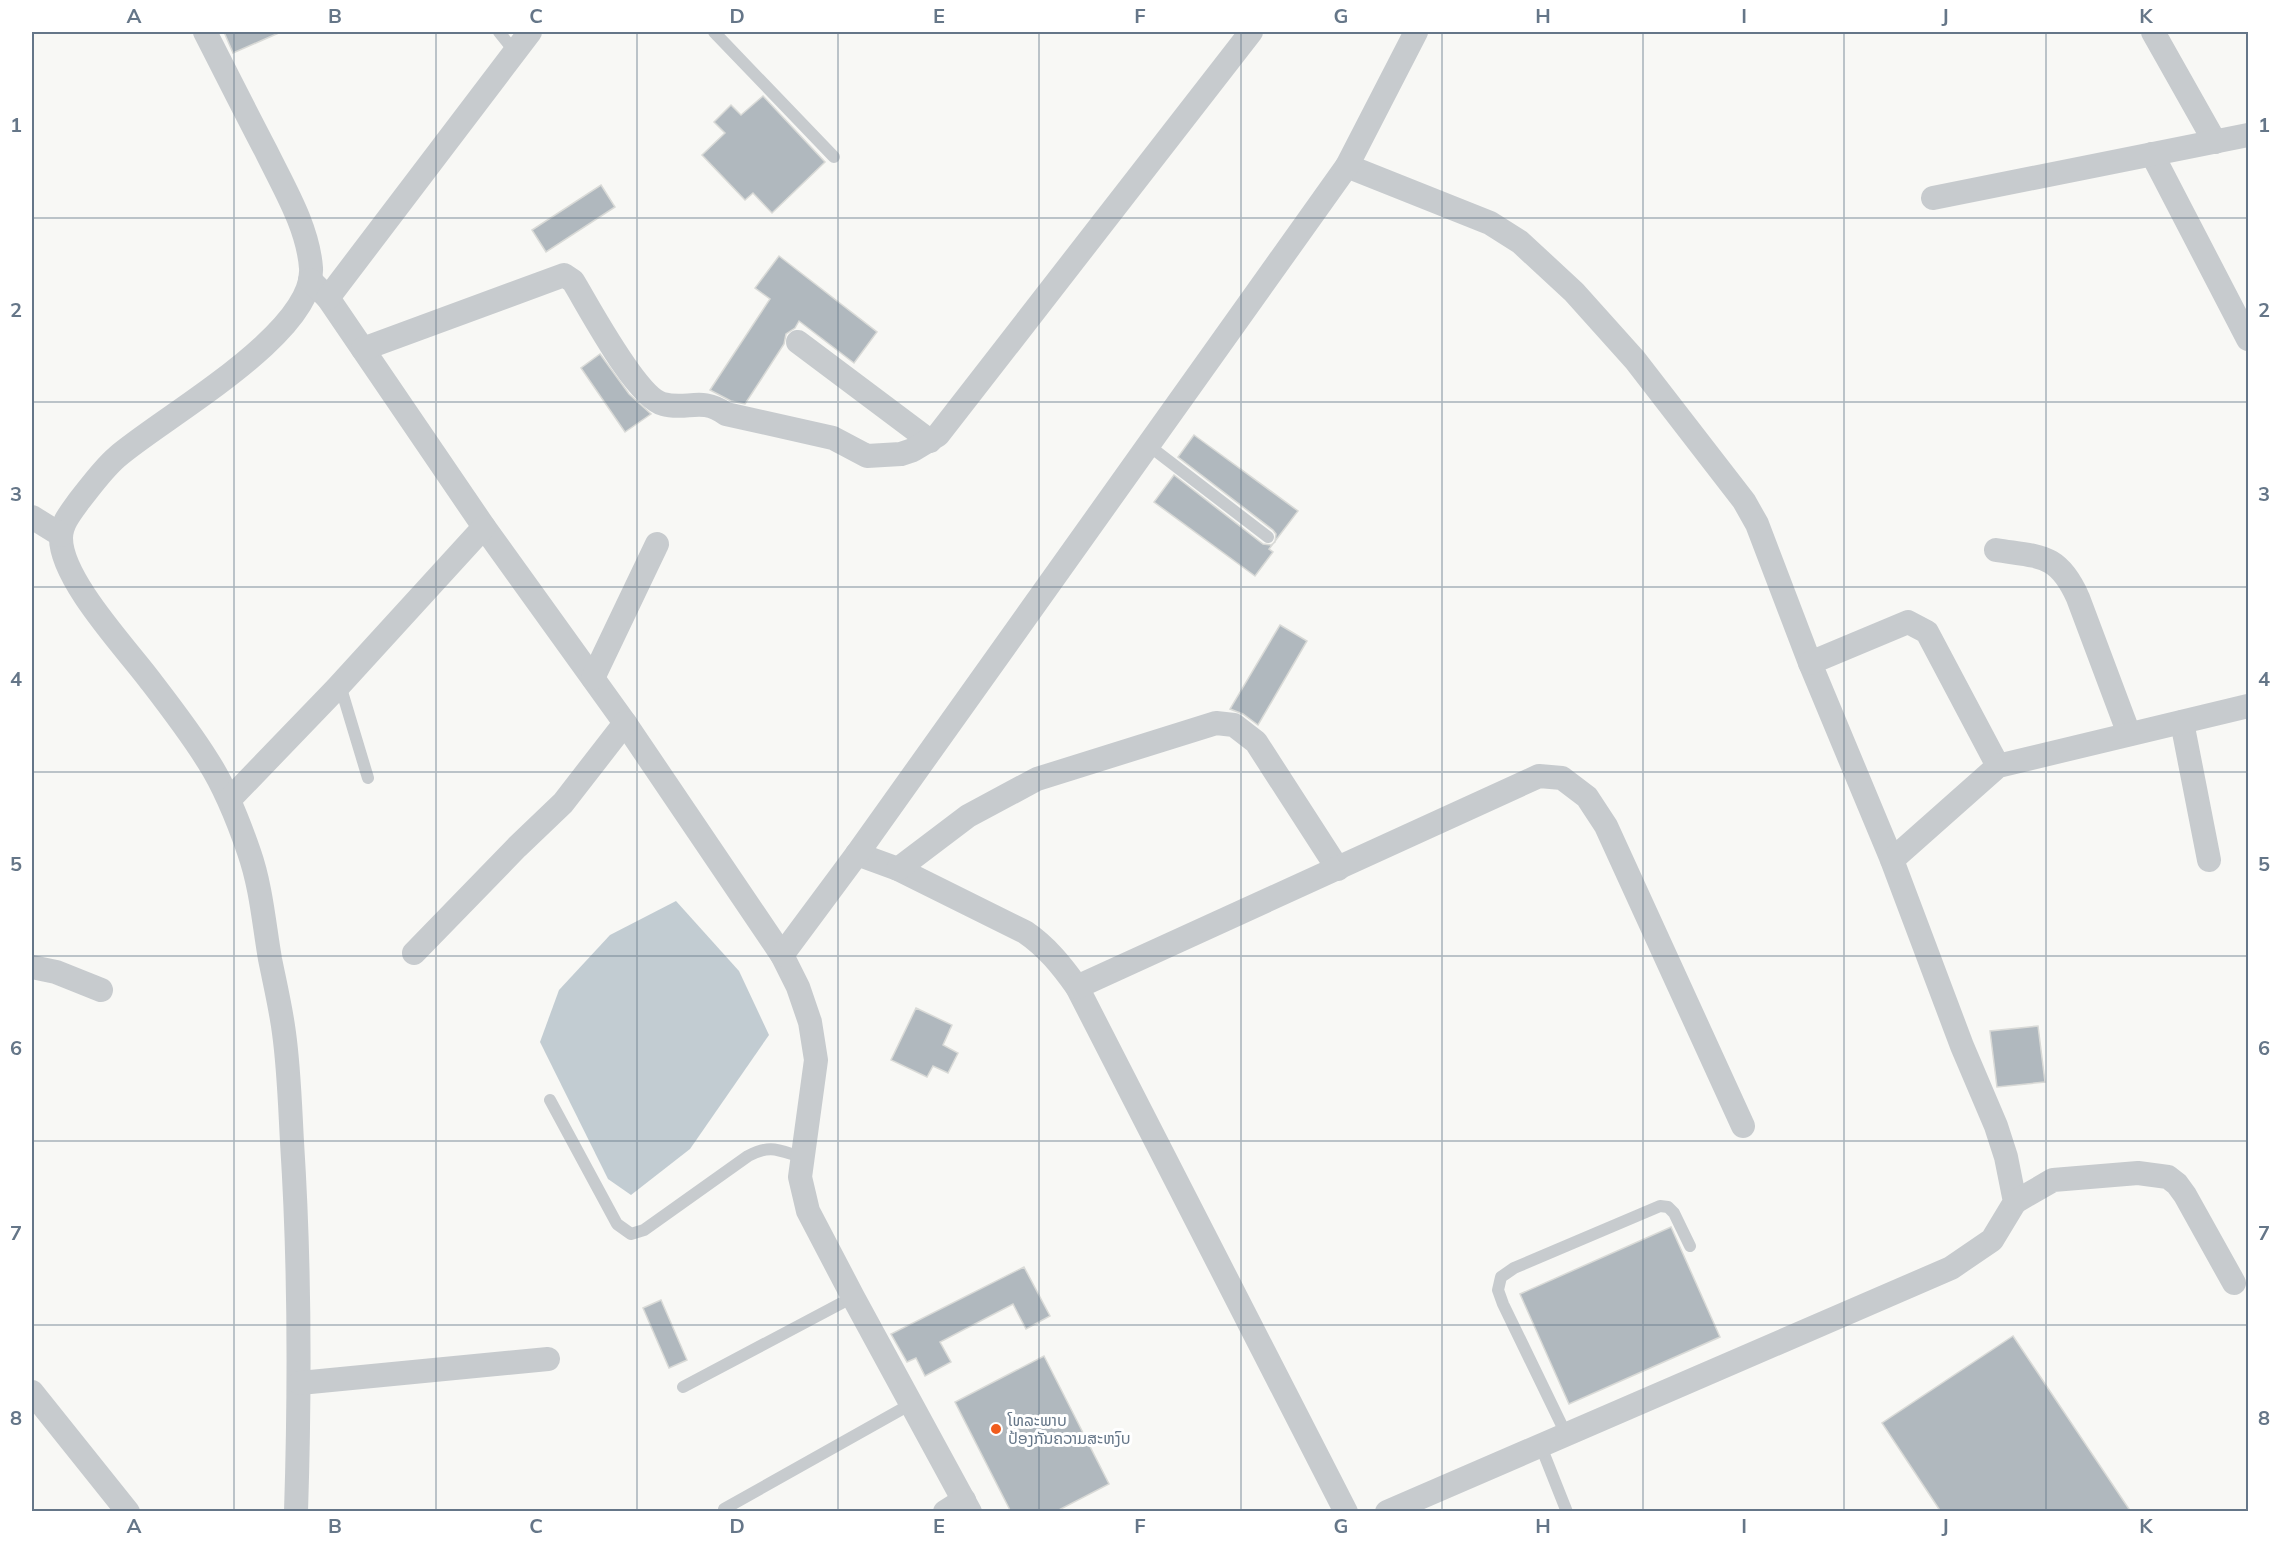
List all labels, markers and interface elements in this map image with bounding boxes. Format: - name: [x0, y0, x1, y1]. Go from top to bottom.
- text: A: [127, 3, 142, 28]
- text: B: [328, 3, 342, 28]
- text: C: [529, 3, 543, 28]
- text: D: [729, 3, 745, 28]
- text: E: [933, 3, 945, 28]
- text: F: [1134, 3, 1146, 28]
- text: G: [1334, 3, 1348, 28]
- text: H: [1535, 3, 1551, 28]
- text: I: [1741, 3, 1747, 28]
- text: J: [1941, 3, 1949, 28]
- text: K: [2139, 3, 2153, 28]
- text: 1: [10, 112, 22, 137]
- text: 1: [2258, 112, 2270, 137]
- text: 2: [10, 297, 22, 322]
- text: 2: [2258, 297, 2270, 322]
- text: 3: [10, 481, 22, 506]
- text: 3: [2258, 481, 2270, 506]
- text: 4: [10, 666, 22, 691]
- text: 4: [2258, 666, 2270, 691]
- text: 5: [10, 851, 22, 876]
- text: 5: [2258, 851, 2270, 876]
- text: 6: [10, 1035, 22, 1060]
- text: 6: [2258, 1035, 2270, 1060]
- text: 7: [10, 1220, 22, 1245]
- text: 7: [2258, 1220, 2270, 1245]
- text: 8: [10, 1405, 22, 1430]
- text: 8: [2258, 1405, 2270, 1430]
- place label: ໂທລະພາບ ປ້ອງກັນຄວາມສະຫງົບ: [1007, 1410, 1131, 1448]
- marker: ໂທລະພາບ ປ້ອງກັນຄວາມສະຫງົບ: [989, 1422, 1003, 1436]
- text: A: [127, 1513, 142, 1538]
- text: B: [328, 1513, 342, 1538]
- text: C: [529, 1513, 543, 1538]
- text: D: [729, 1513, 745, 1538]
- text: E: [933, 1513, 945, 1538]
- text: F: [1134, 1513, 1146, 1538]
- text: G: [1334, 1513, 1348, 1538]
- text: H: [1535, 1513, 1551, 1538]
- text: I: [1741, 1513, 1747, 1538]
- text: J: [1941, 1513, 1949, 1538]
- text: K: [2139, 1513, 2153, 1538]

